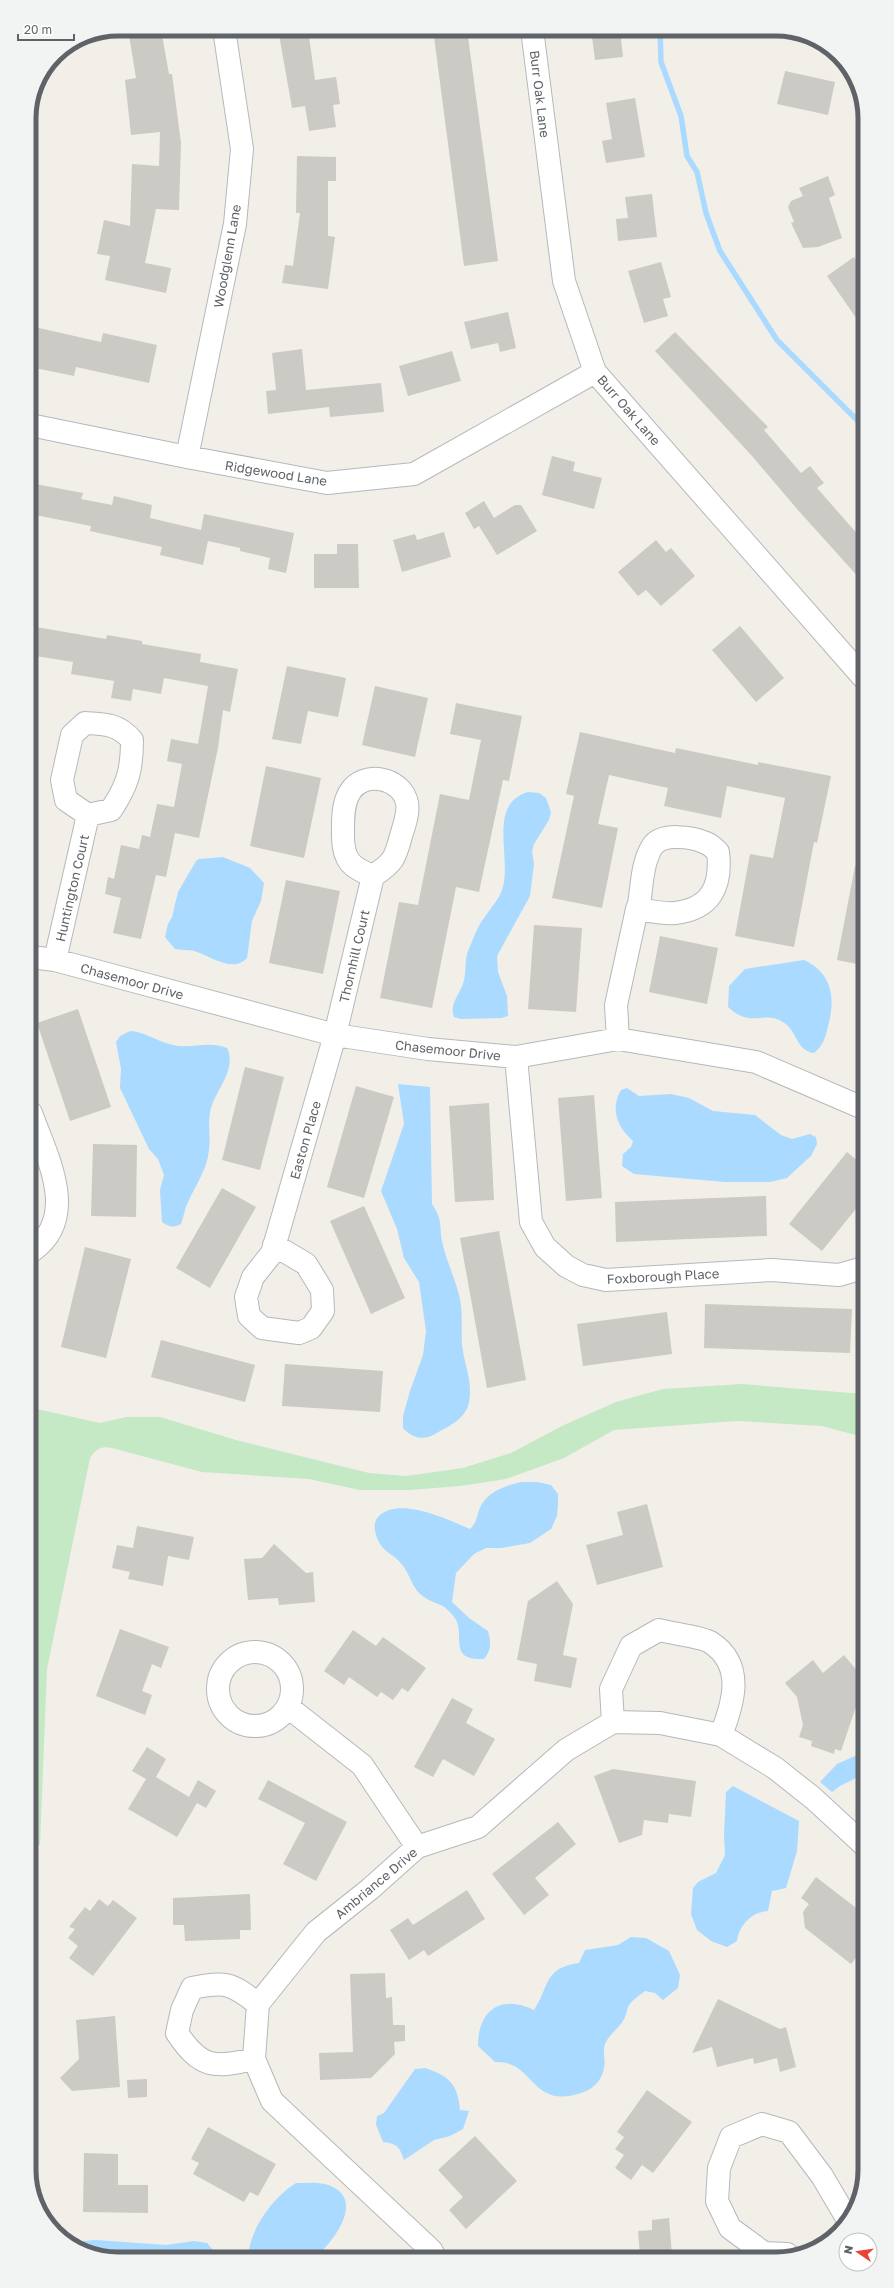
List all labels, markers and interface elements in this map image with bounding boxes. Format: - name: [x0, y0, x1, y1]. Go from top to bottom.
- scale bar: [18, 16, 74, 42]
- text: 20 m: [24, 22, 52, 37]
- street label: Burr Oak Lane: [527, 49, 553, 139]
- street label: Woodglenn Lane: [210, 203, 244, 309]
- street label: Burr Oak Lane: [594, 372, 664, 448]
- street label: Ridgewood Lane: [224, 457, 328, 489]
- street label: Huntington Court: [52, 833, 92, 943]
- street label: Thornhill Court: [336, 908, 372, 1004]
- street label: Chasemoor Drive: [79, 960, 185, 1002]
- street label: Chasemoor Drive: [394, 1036, 502, 1064]
- street label: Easton Place: [286, 1099, 324, 1181]
- street label: Foxborough Place: [606, 1265, 720, 1287]
- street label: Ambriance Drive: [332, 1844, 420, 1922]
- north arrow: [838, 2232, 878, 2272]
- text: N: [840, 2244, 855, 2255]

